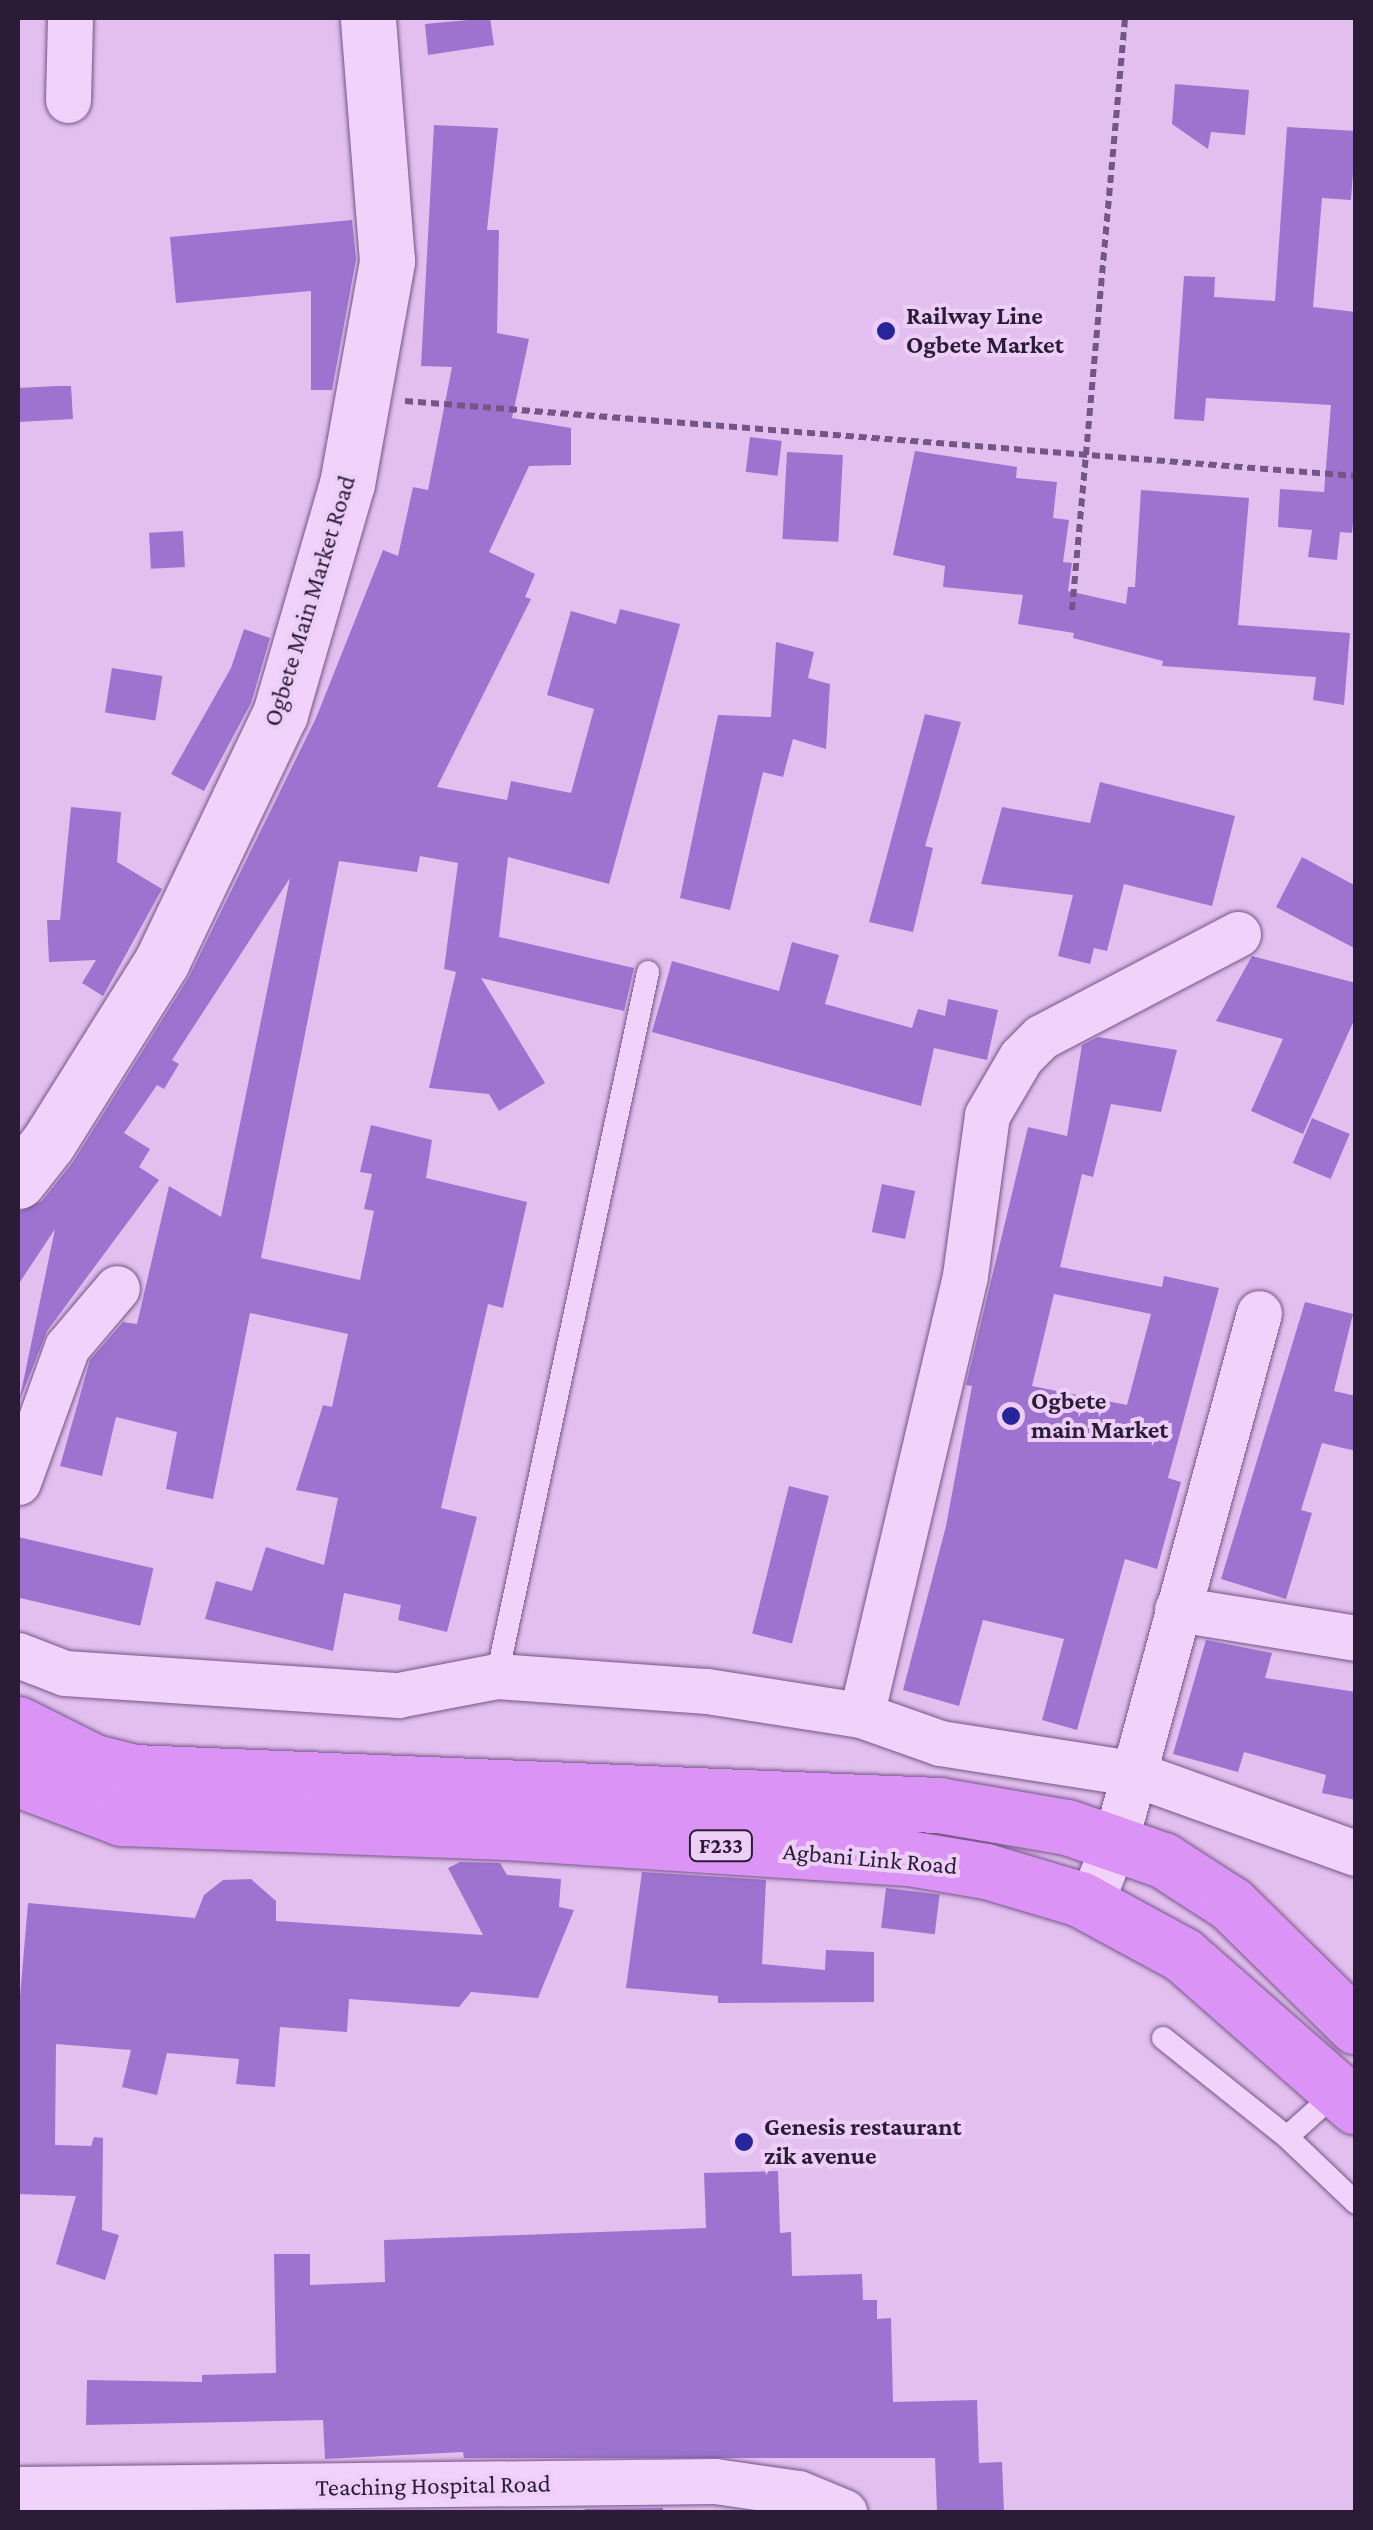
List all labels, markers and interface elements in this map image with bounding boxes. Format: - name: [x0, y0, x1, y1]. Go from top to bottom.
- place label: Railway Line Ogbete Market: [906, 302, 1064, 361]
- marker: Railway Line Ogbete Market: [875, 320, 897, 342]
- street label: Ogbete Main Market Road: [258, 472, 362, 730]
- place label: Ogbete main Market: [1031, 1387, 1168, 1446]
- marker: Ogbete main Market: [1000, 1405, 1022, 1427]
- road number: F233: [688, 1829, 754, 1863]
- street label: Agbani Link Road: [782, 1836, 958, 1882]
- place label: Genesis restaurant zik avenue: [764, 2113, 962, 2172]
- marker: Genesis restaurant zik avenue: [733, 2131, 755, 2153]
- street label: Teaching Hospital Road: [315, 2469, 551, 2503]

